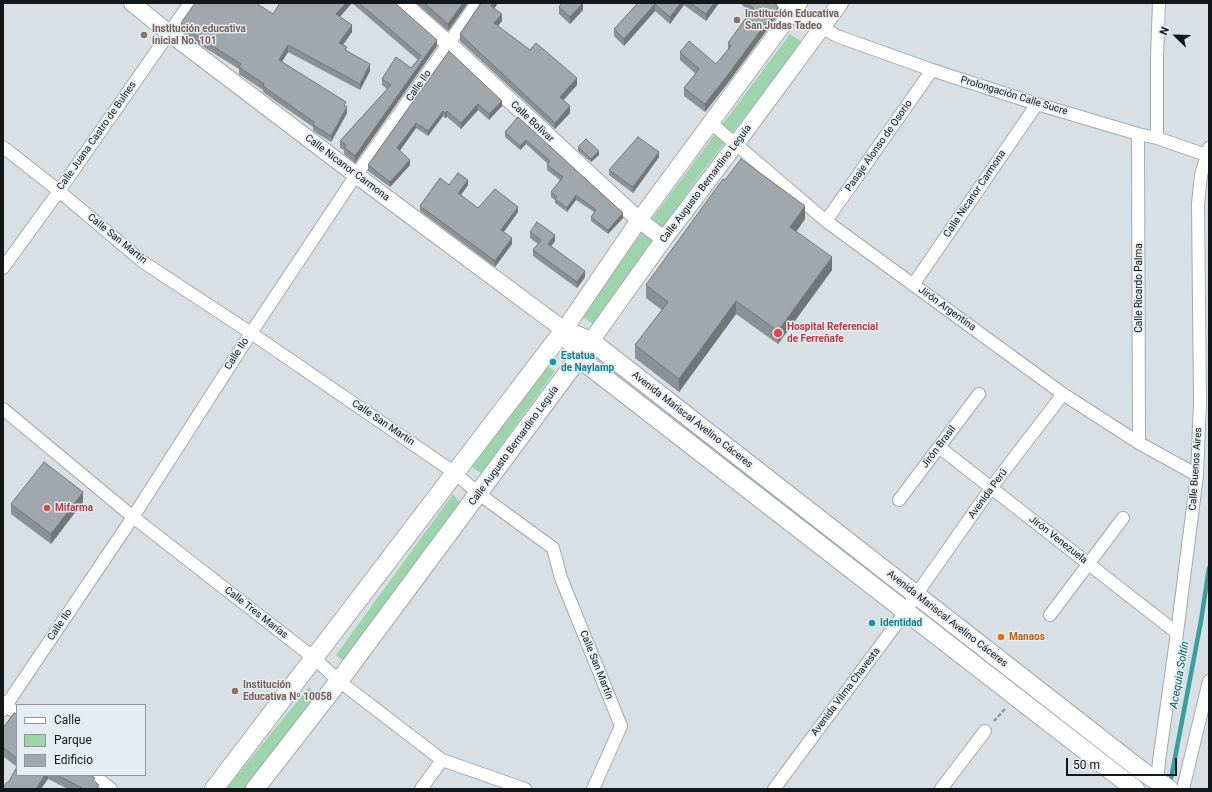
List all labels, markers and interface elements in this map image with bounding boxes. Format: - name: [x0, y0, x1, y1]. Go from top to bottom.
- place label: Institución Educativa San Judas Tadeo: [745, 8, 839, 32]
- marker: Institución Educativa San Judas Tadeo: [732, 15, 742, 25]
- north arrow: [1156, 16, 1196, 56]
- place label: Institución educativa inicial No. 101: [152, 23, 246, 46]
- text: N: [1157, 25, 1172, 37]
- marker: Institución educativa inicial No. 101: [139, 30, 149, 40]
- street label: Calle Ilo: [404, 68, 434, 104]
- street label: Prolongación Calle Sucre: [959, 74, 1069, 118]
- street label: Calle Juana Castro de Bulnes: [55, 79, 139, 193]
- street label: Pasaje Alonso de Osorio: [843, 98, 915, 194]
- street label: Calle Bolívar: [508, 99, 556, 145]
- street label: Calle Augusto Bernardino Leguía: [658, 123, 754, 245]
- street label: Calle Nicanor Carmona: [302, 132, 392, 204]
- street label: Calle Nicanor Carmona: [941, 148, 1009, 240]
- street label: Calle San Martín: [85, 211, 149, 267]
- street label: Calle Ricardo Palma: [1133, 243, 1145, 333]
- street label: Jirón Argentina: [916, 284, 978, 334]
- place label: Hospital Referencial de Ferreñafe: [787, 321, 878, 344]
- marker: Hospital Referencial de Ferreñafe: [772, 327, 784, 339]
- street label: Calle Ilo: [222, 336, 252, 372]
- place label: Estatua de Naylamp: [561, 350, 614, 374]
- marker: Estatua de Naylamp: [548, 357, 558, 367]
- street label: Avenida Mariscal Avelino Cáceres: [629, 369, 755, 471]
- street label: Calle Augusto Bernardino Leguía: [467, 384, 561, 508]
- street label: Calle San Martín: [349, 398, 417, 448]
- street label: Jirón Brasil: [919, 423, 959, 471]
- street label: Calle Buenos Aires: [1187, 427, 1205, 511]
- street label: Avenida Perú: [966, 467, 1010, 521]
- place label: Mifarma: [55, 502, 93, 514]
- marker: Mifarma: [42, 503, 52, 513]
- street label: Jirón Venezuela: [1026, 513, 1090, 567]
- street label: Avenida Mariscal Avelino Cáceres: [884, 568, 1010, 670]
- street label: Calle Tres Marías: [222, 585, 290, 641]
- street label: Calle Ilo: [45, 607, 75, 643]
- place label: Identidad: [880, 617, 922, 629]
- marker: Identidad: [867, 618, 877, 628]
- street label: Calle San Martín: [577, 629, 615, 701]
- place label: Manaos: [1009, 631, 1045, 643]
- marker: Manaos: [996, 632, 1006, 642]
- water label: Acequia Soltín: [1168, 640, 1192, 710]
- street label: Avenida Vilma Chavesta: [809, 646, 883, 738]
- place label: Institución Educativa Nº 10058: [243, 679, 332, 702]
- marker: Institución Educativa Nº 10058: [230, 686, 240, 696]
- legend: [16, 704, 146, 776]
- text: Calle: [54, 713, 81, 727]
- text: Parque: [54, 733, 92, 747]
- scale bar: [1068, 750, 1179, 776]
- text: Edificio: [54, 753, 93, 767]
- text: 50 m: [1073, 758, 1100, 772]

